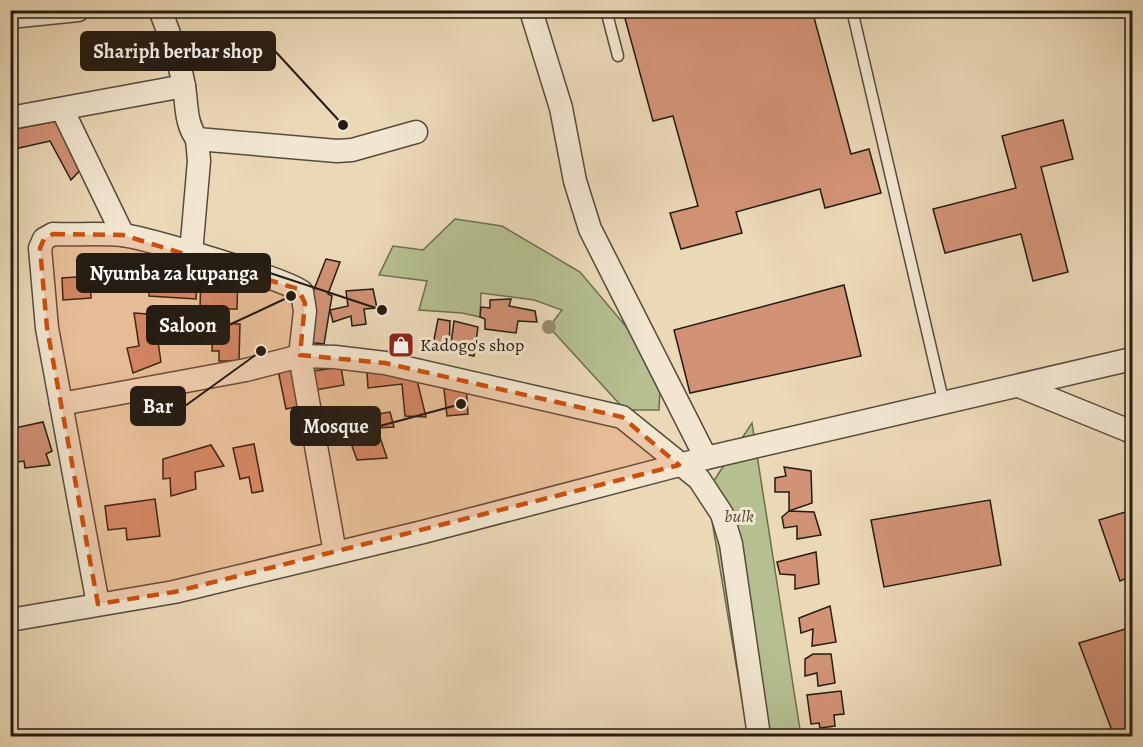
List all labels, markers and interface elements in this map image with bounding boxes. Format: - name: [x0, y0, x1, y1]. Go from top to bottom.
- callout: Shariph berbar shop: [81, 32, 275, 70]
- text: Shariph berbar shop: [93, 38, 263, 65]
- callout: Nyumba za kupanga: [77, 254, 270, 292]
- text: Nyumba za kupanga: [89, 260, 259, 287]
- callout: Saloon: [147, 306, 229, 344]
- text: Saloon: [159, 312, 217, 339]
- shop icon: Kadogo's shop: [386, 330, 416, 360]
- place label: Kadogo's shop: [420, 333, 524, 357]
- callout: Bar: [131, 387, 185, 425]
- text: Bar: [143, 393, 173, 420]
- callout: Mosque: [291, 407, 380, 445]
- text: Mosque: [303, 413, 369, 440]
- park label: bulk: [724, 504, 754, 528]

